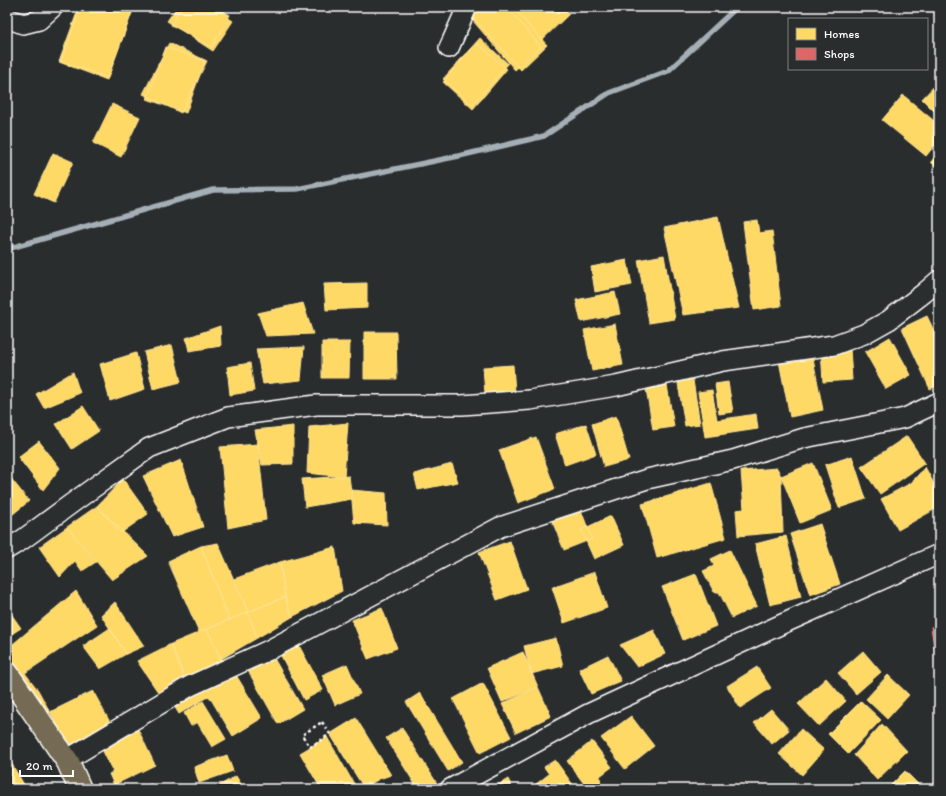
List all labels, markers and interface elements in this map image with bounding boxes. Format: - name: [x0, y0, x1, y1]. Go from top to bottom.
- legend: [788, 18, 928, 70]
- text: Homes: [824, 27, 860, 41]
- text: Shops: [824, 47, 855, 61]
- scale bar: [20, 752, 73, 778]
- text: 20 m: [26, 759, 53, 773]

